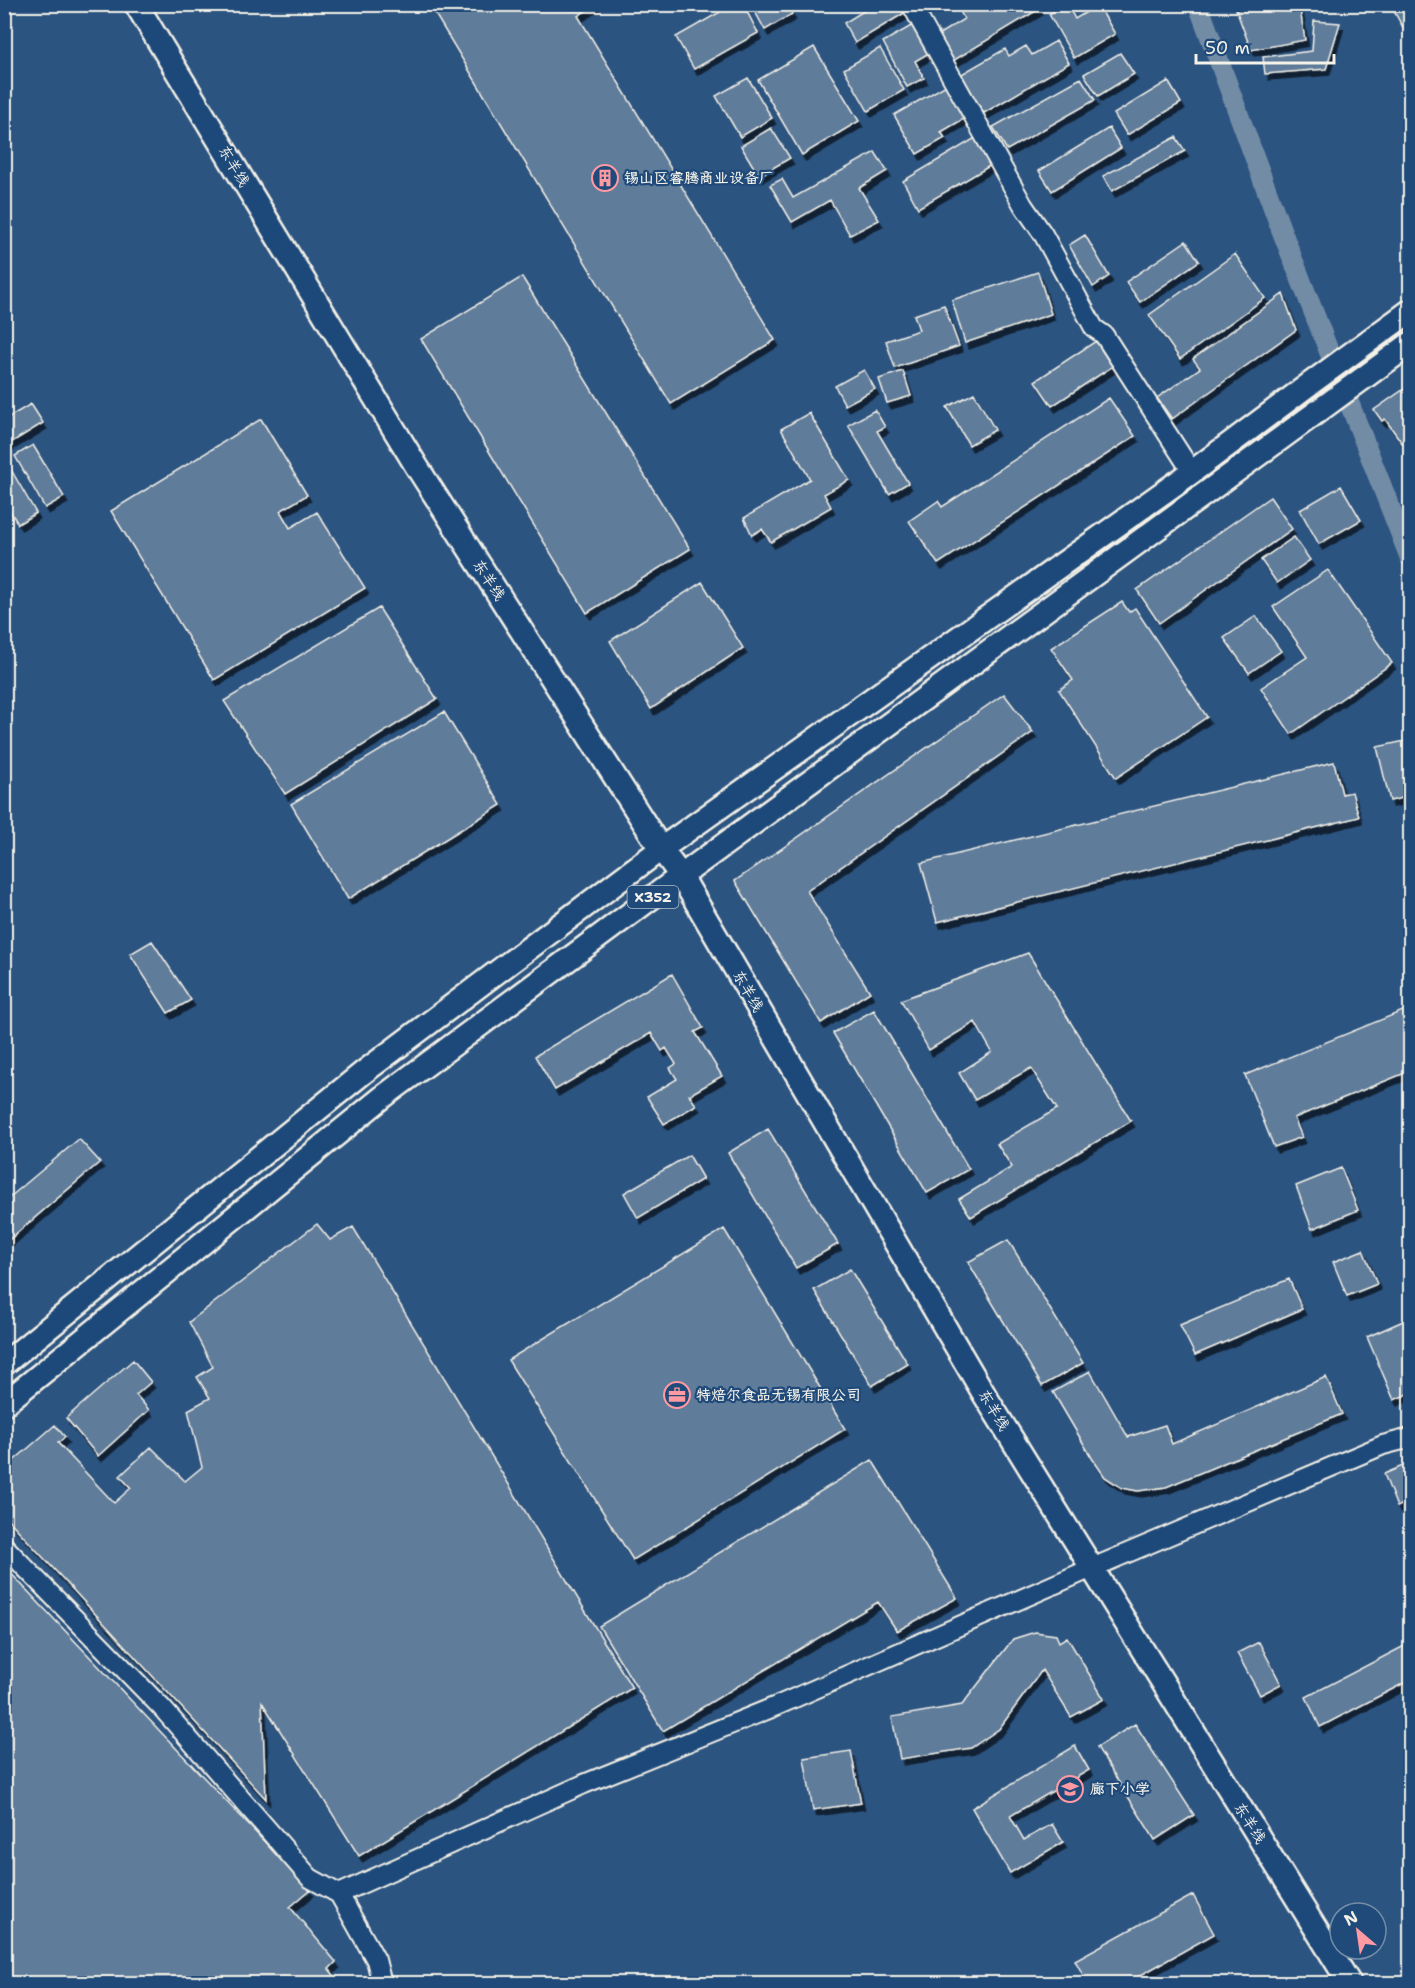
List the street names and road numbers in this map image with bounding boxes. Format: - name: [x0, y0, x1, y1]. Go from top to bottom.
- street label: 东羊线: [214, 142, 254, 190]
- street label: 东羊线: [468, 556, 510, 604]
- road number: X352: [628, 886, 678, 908]
- street label: 东羊线: [728, 967, 768, 1015]
- street label: 东羊线: [974, 1386, 1014, 1434]
- street label: 东羊线: [1230, 1799, 1270, 1847]

